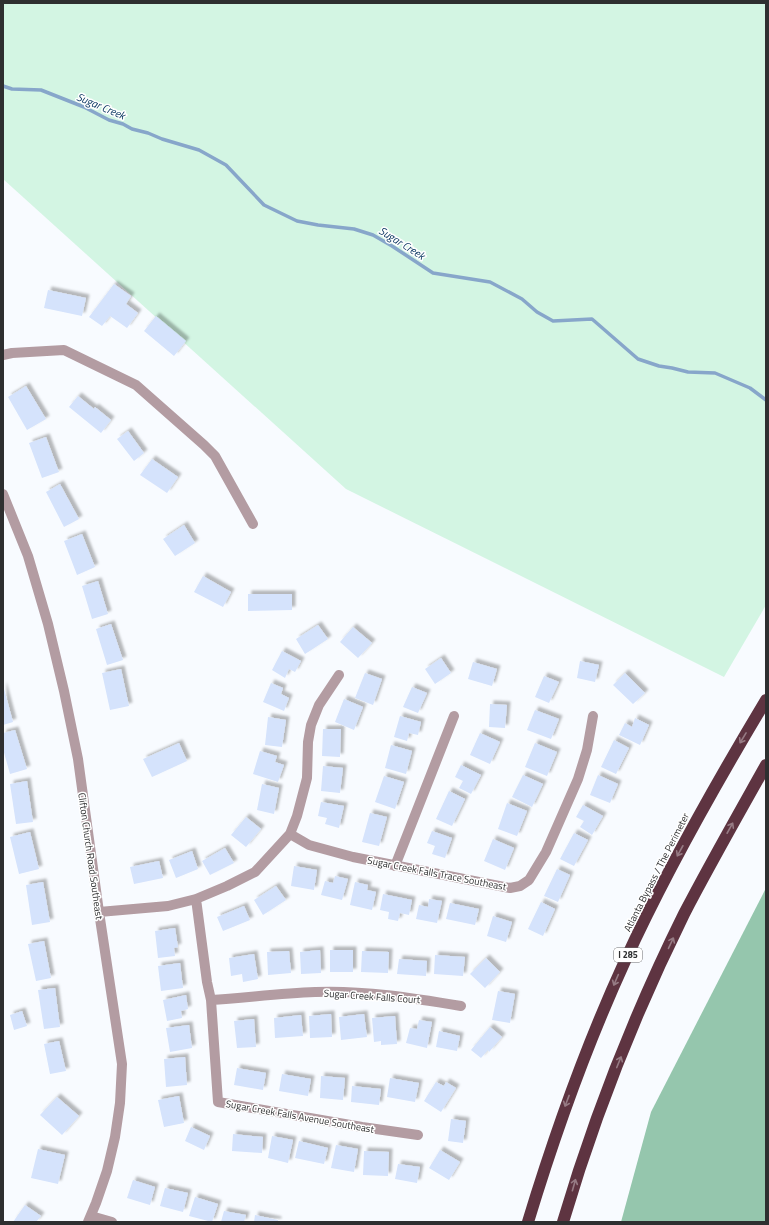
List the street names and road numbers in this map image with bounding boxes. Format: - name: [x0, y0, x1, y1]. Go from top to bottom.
- street label: Clifton Church Road Southeast: [74, 792, 107, 921]
- street label: Atlanta Bypass / The Perimeter: [620, 810, 693, 934]
- street label: Sugar Creek Falls Trace Southeast: [366, 853, 508, 894]
- road number: I 285: [614, 948, 642, 962]
- street label: Sugar Creek Falls Court: [323, 986, 421, 1007]
- street label: Sugar Creek Falls Avenue Southeast: [225, 1096, 376, 1137]

